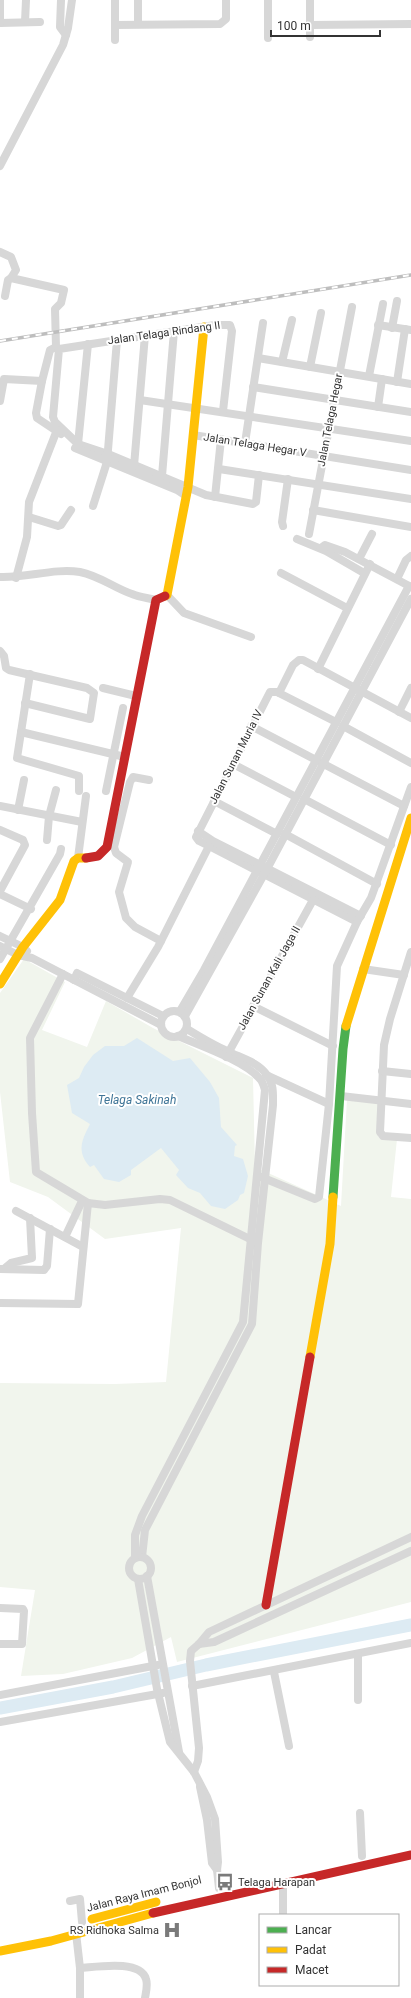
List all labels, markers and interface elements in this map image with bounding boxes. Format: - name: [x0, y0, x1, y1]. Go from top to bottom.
- scale bar: [271, 12, 380, 38]
- text: 100 m: [277, 19, 311, 33]
- street label: Jalan Telaga Rindang II: [107, 319, 221, 347]
- street label: Jalan Telaga Hegar: [315, 372, 345, 468]
- street label: Jalan Telaga Hegar V: [203, 430, 307, 460]
- street label: Jalan Sunan Muria IV: [207, 708, 265, 806]
- street label: Jalan Sunan Kali Jaga II: [235, 924, 303, 1032]
- water label: Telaga Sakinah: [98, 1093, 176, 1107]
- bus stop icon: Telaga Harapan: [215, 1872, 235, 1892]
- street label: Jalan Raya Imam Bonjol: [85, 1873, 203, 1915]
- place label: Telaga Harapan: [238, 1876, 315, 1889]
- legend: [259, 1914, 399, 1986]
- hospital icon: RS Ridhoka Salma: [162, 1920, 182, 1940]
- text: Lancar: [295, 1923, 332, 1937]
- place label: RS Ridhoka Salma: [70, 1924, 159, 1937]
- text: Padat: [295, 1943, 326, 1957]
- text: Macet: [295, 1963, 329, 1977]

